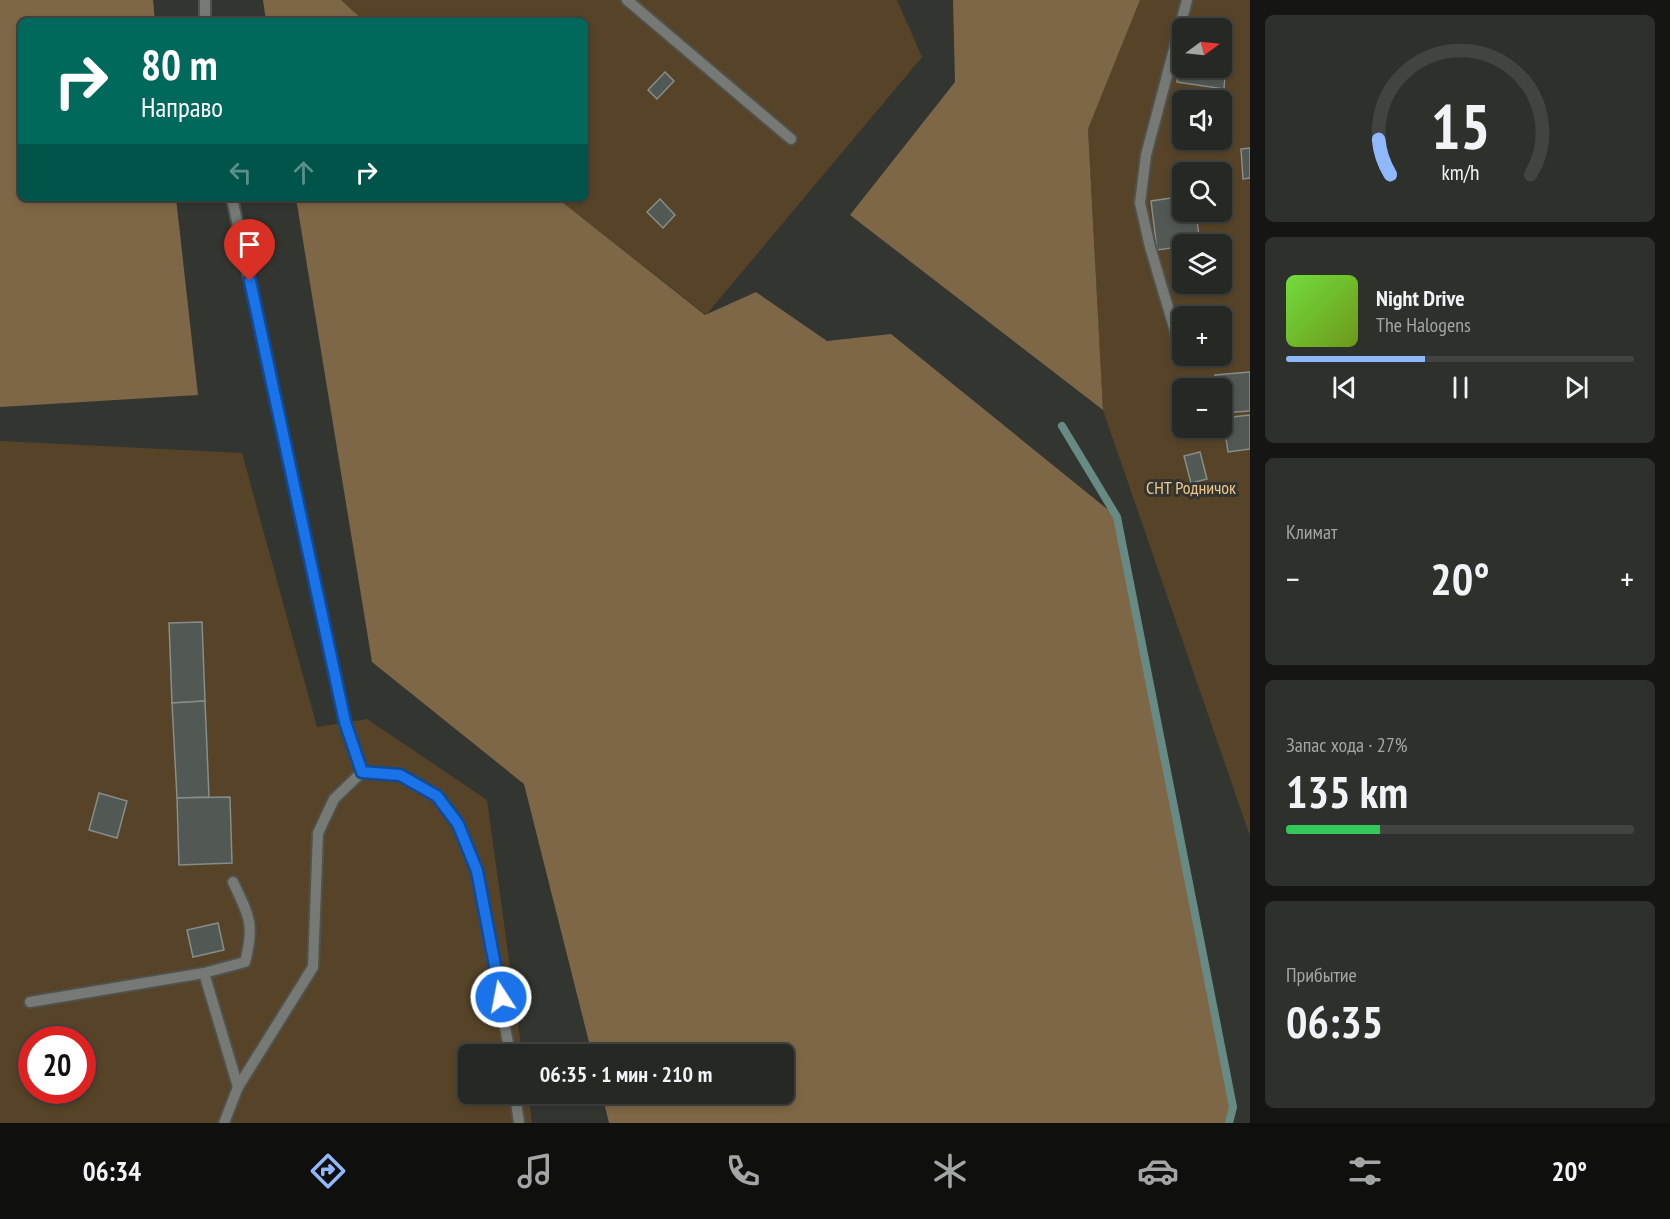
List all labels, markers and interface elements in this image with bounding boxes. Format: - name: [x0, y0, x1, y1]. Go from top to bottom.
- north arrow: [1172, 18, 1232, 78]
- map controls: [1172, 18, 1232, 438]
- text: 80 m: [141, 37, 218, 92]
- icon: right: [42, 42, 120, 120]
- text: 15: [1430, 85, 1490, 166]
- text: Направо: [141, 90, 223, 124]
- button: sound: [1172, 90, 1232, 150]
- icon: left: [224, 156, 257, 189]
- icon: ahead: [287, 156, 320, 189]
- icon: right: [350, 156, 383, 189]
- text: km/h: [1441, 159, 1479, 187]
- button: search: [1172, 162, 1232, 222]
- pin: [224, 219, 275, 281]
- icon: arrive: [233, 228, 266, 261]
- button: layers: [1172, 234, 1232, 294]
- text: Night Drive: [1376, 284, 1465, 312]
- button: +: [1172, 306, 1232, 366]
- text: The Halogens: [1376, 312, 1471, 338]
- icon: previous: [1328, 371, 1361, 404]
- icon: pause: [1444, 371, 1477, 404]
- icon: next: [1560, 371, 1593, 404]
- button: −: [1172, 378, 1232, 438]
- park label: СНТ Родничок: [1146, 476, 1236, 499]
- text: Климат: [1286, 519, 1337, 545]
- text: 20°: [1430, 549, 1490, 607]
- text: −: [1286, 557, 1300, 600]
- text: +: [1620, 557, 1634, 600]
- text: Запас хода · 27%: [1286, 732, 1407, 758]
- text: 135 km: [1286, 762, 1408, 820]
- text: Прибытие: [1286, 962, 1357, 988]
- position arrow: [469, 965, 533, 1029]
- text: 06:35: [1286, 992, 1383, 1050]
- speed limit sign: 20: [18, 1026, 96, 1104]
- text: 06:35 · 1 мин · 210 m: [540, 1060, 712, 1088]
- icon: directions: [307, 1150, 349, 1192]
- icon: music: [514, 1150, 556, 1192]
- icon: phone: [722, 1150, 764, 1192]
- icon: climate: [929, 1150, 971, 1192]
- icon: car: [1137, 1150, 1179, 1192]
- icon: filters: [1344, 1150, 1386, 1192]
- text: 06:34: [83, 1154, 141, 1188]
- text: 20°: [1552, 1154, 1587, 1188]

